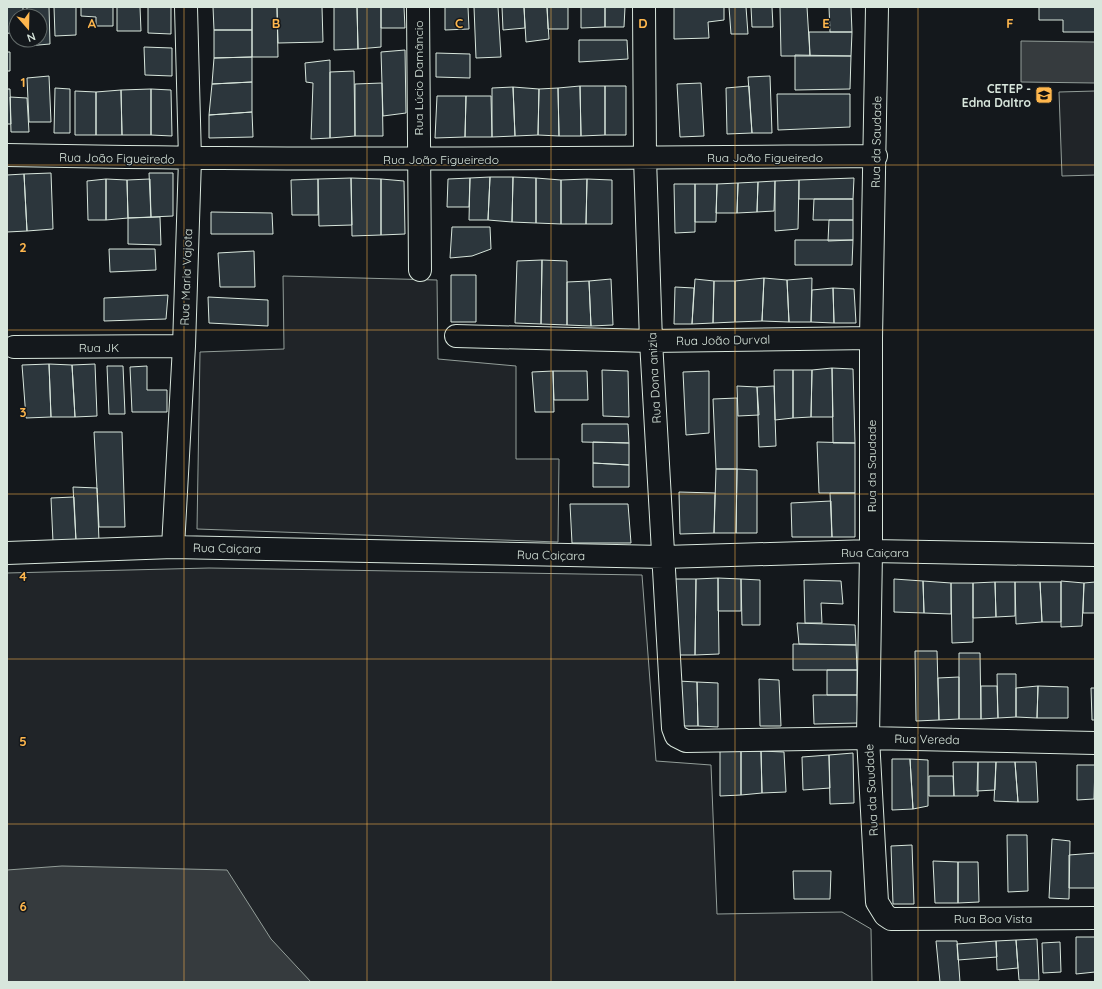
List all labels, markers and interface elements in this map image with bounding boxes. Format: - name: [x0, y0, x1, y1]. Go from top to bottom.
- north arrow: [8, 8, 48, 48]
- text: A: [88, 15, 97, 31]
- text: B: [272, 15, 280, 31]
- text: C: [455, 15, 463, 31]
- text: D: [638, 15, 648, 31]
- text: E: [822, 15, 830, 31]
- text: F: [1006, 15, 1014, 31]
- street label: Rua Lúcio Damâncio: [411, 21, 426, 135]
- text: N: [25, 29, 38, 45]
- text: 1: [20, 74, 26, 90]
- place label: CETEP - Edna DaItro: [962, 81, 1032, 110]
- school or university icon: CETEP - Edna DaItro: [1034, 85, 1054, 105]
- street label: Rua da Saudade: [868, 95, 884, 188]
- street label: Rua João Figueiredo: [59, 149, 175, 167]
- street label: Rua João Figueiredo: [707, 150, 823, 165]
- street label: Rua João Figueiredo: [383, 152, 499, 167]
- street label: Rua Maria Vajota: [177, 228, 195, 326]
- text: 2: [19, 239, 27, 255]
- street label: Rua Dona anizia: [644, 332, 664, 424]
- street label: Rua João Durval: [676, 332, 770, 348]
- street label: Rua JK: [79, 340, 119, 355]
- text: 3: [20, 404, 27, 420]
- street label: Rua da Saudade: [864, 420, 879, 512]
- street label: Rua Caiçara: [193, 540, 261, 556]
- street label: Rua Caiçara: [841, 545, 909, 560]
- street label: Rua Caiçara: [517, 547, 585, 563]
- text: 4: [19, 568, 27, 584]
- street label: Rua Vereda: [894, 731, 960, 747]
- text: 5: [19, 733, 27, 749]
- street label: Rua da Saudade: [861, 743, 881, 837]
- text: 6: [19, 898, 27, 914]
- street label: Rua Boa Vista: [954, 911, 1032, 926]

